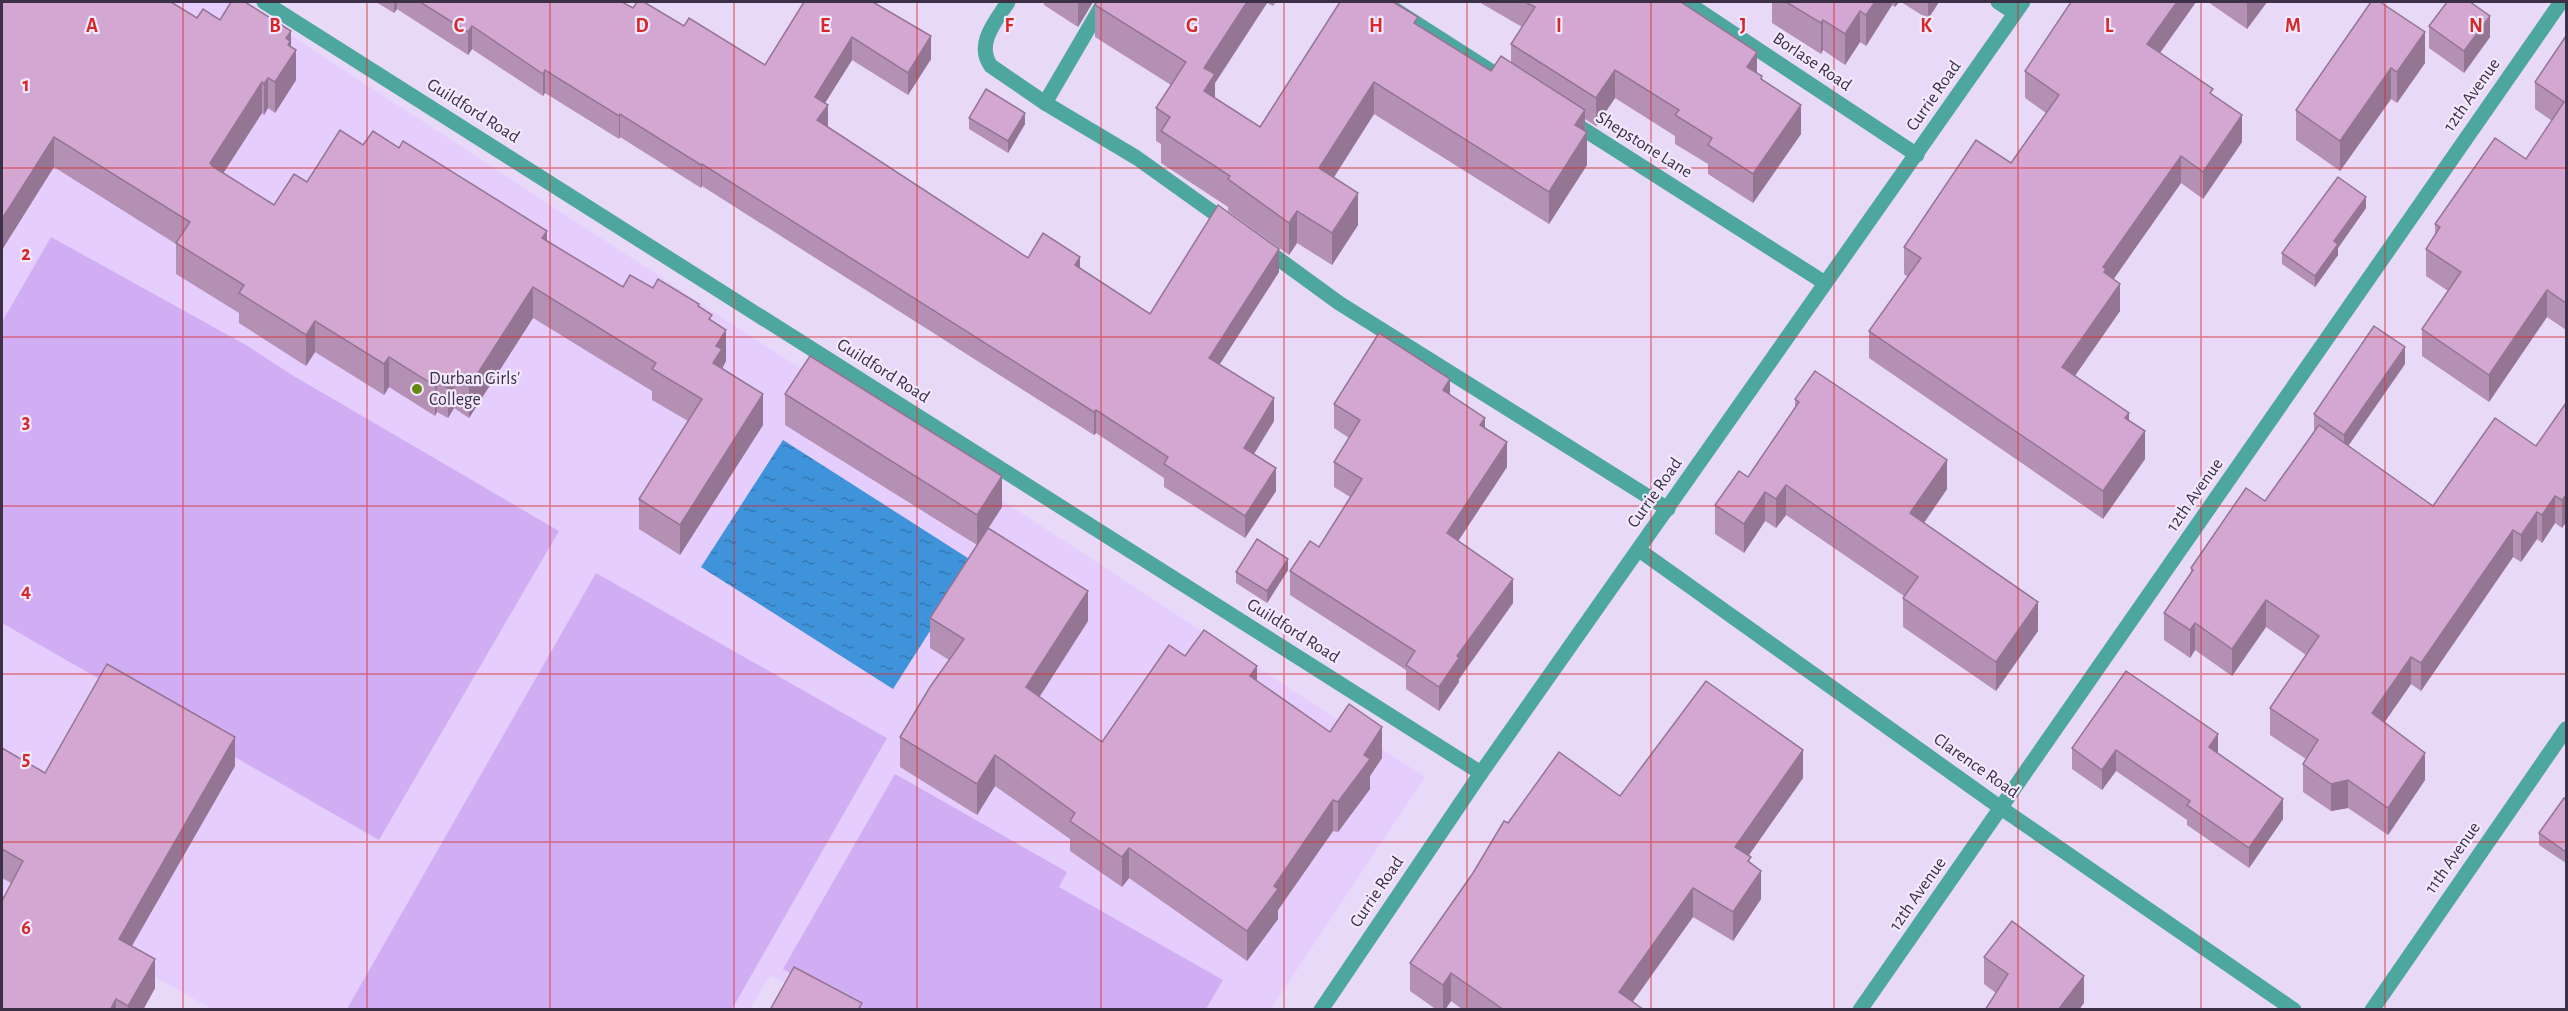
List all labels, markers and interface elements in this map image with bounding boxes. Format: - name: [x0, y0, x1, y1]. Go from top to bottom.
- text: A: [86, 16, 98, 36]
- text: B: [269, 16, 281, 36]
- text: C: [454, 16, 465, 36]
- text: D: [635, 16, 649, 36]
- text: E: [820, 16, 830, 36]
- text: F: [1004, 16, 1014, 36]
- text: G: [1186, 16, 1198, 36]
- text: H: [1369, 16, 1383, 36]
- text: I: [1556, 16, 1562, 36]
- text: J: [1740, 16, 1746, 36]
- text: K: [1920, 16, 1932, 36]
- text: L: [2105, 16, 2114, 36]
- text: M: [2285, 16, 2301, 36]
- text: N: [2469, 16, 2483, 36]
- street label: Borlase Road: [1769, 29, 1855, 95]
- street label: 12th Avenue: [2440, 55, 2504, 135]
- street label: Currie Road: [1903, 58, 1965, 134]
- text: 1: [22, 75, 30, 95]
- street label: Guildford Road: [424, 75, 522, 147]
- street label: Shepstone Lane: [1593, 108, 1695, 182]
- text: 2: [21, 244, 31, 264]
- street label: Guildford Road: [834, 335, 932, 407]
- place label: Durban Girls' College: [429, 370, 520, 409]
- marker: Durban Girls' College: [410, 382, 424, 396]
- text: 3: [22, 412, 30, 432]
- street label: Currie Road: [1624, 455, 1686, 531]
- street label: 12th Avenue: [2163, 455, 2227, 535]
- text: 4: [21, 581, 31, 601]
- street label: Guildford Road: [1244, 595, 1342, 667]
- street label: Clarence Road: [1930, 730, 2022, 802]
- text: 5: [22, 749, 30, 769]
- street label: 11th Avenue: [2422, 819, 2484, 897]
- street label: Currie Road: [1347, 853, 1407, 931]
- street label: 12th Avenue: [1886, 854, 1950, 934]
- text: 6: [21, 918, 31, 938]

